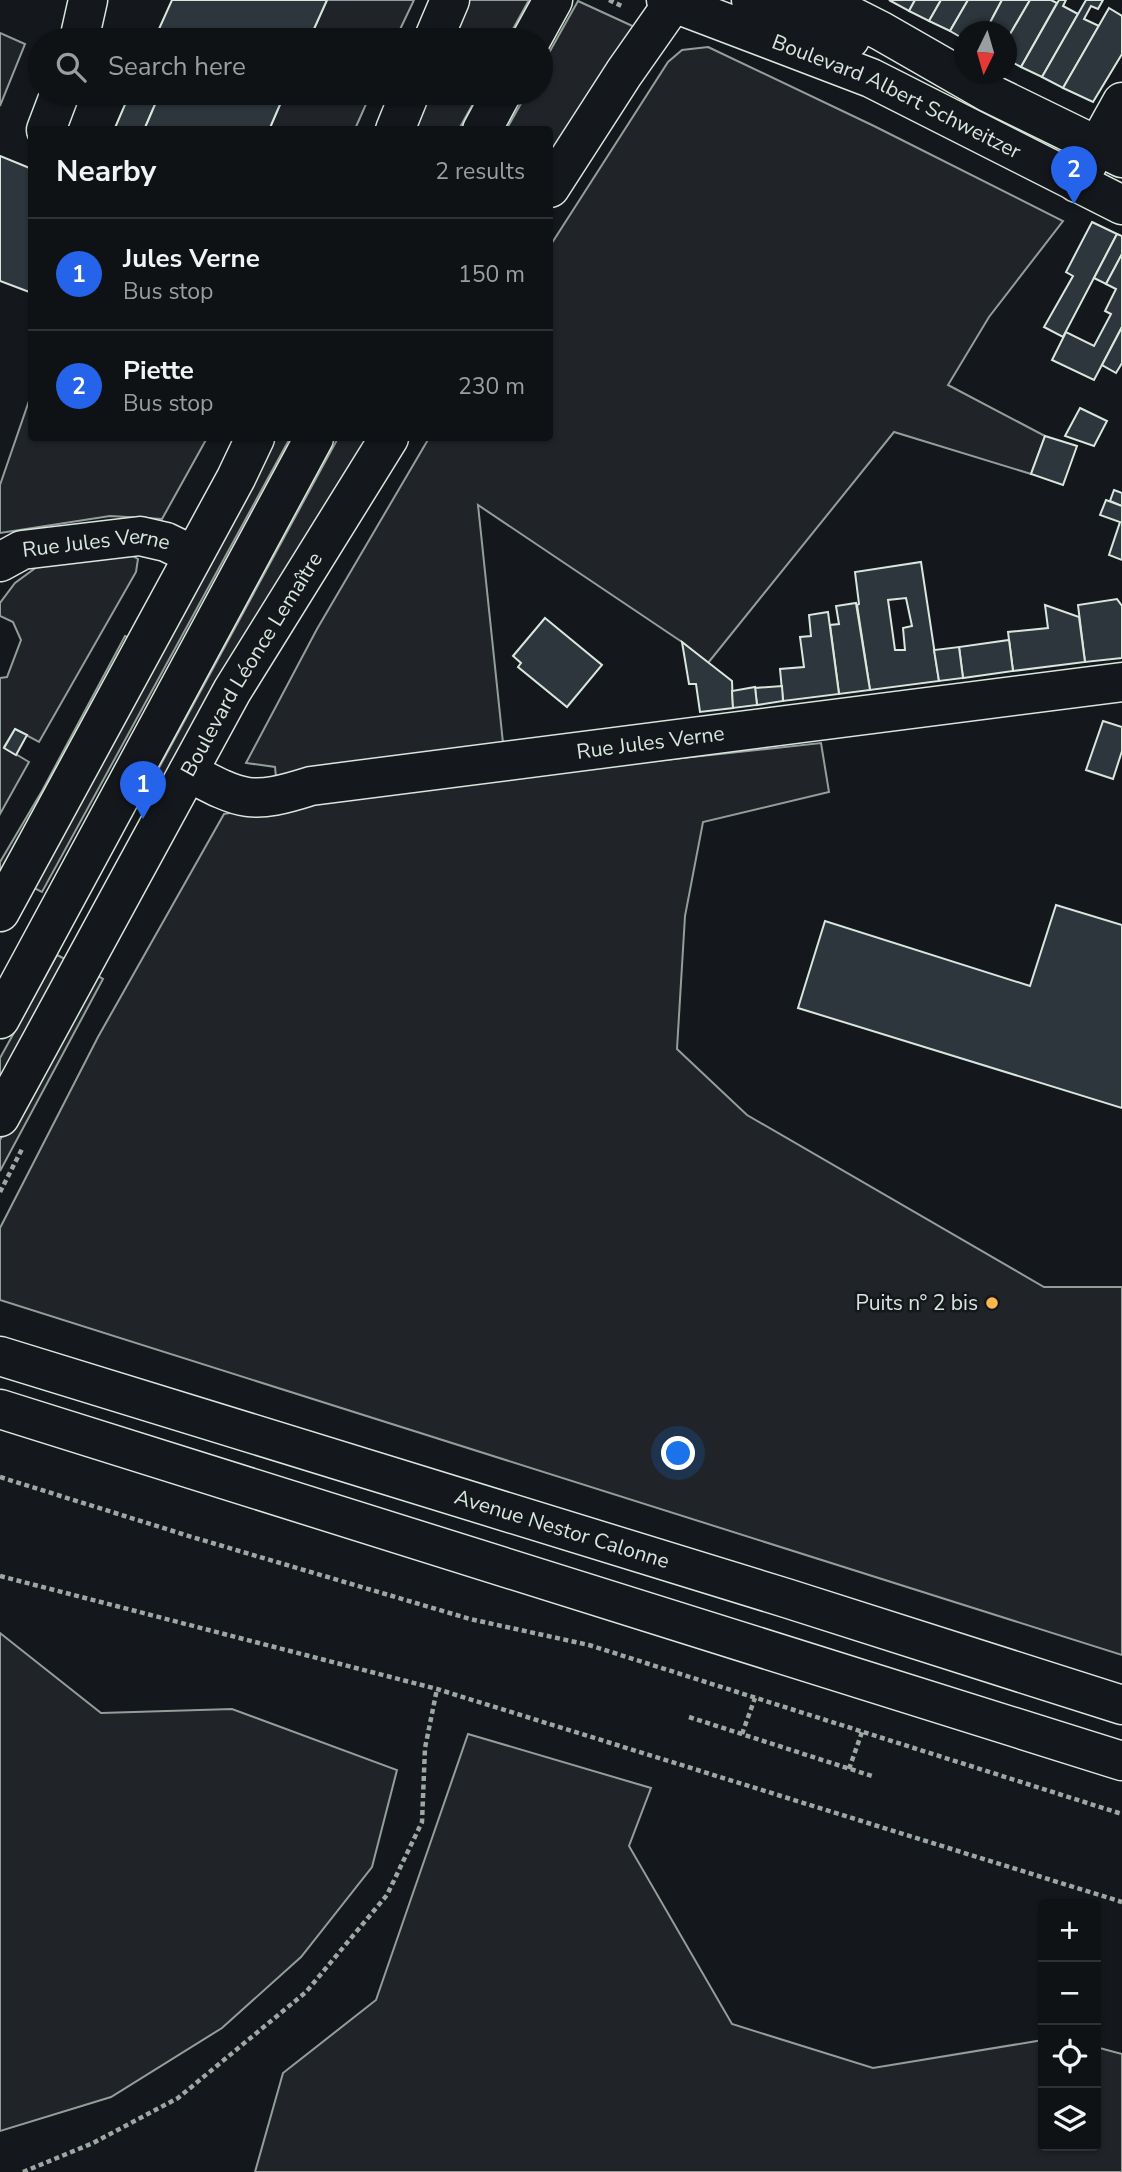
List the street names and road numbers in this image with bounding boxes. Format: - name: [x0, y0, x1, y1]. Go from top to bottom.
- street label: Boulevard Albert Schweitzer: [768, 28, 1026, 166]
- street label: Rue Jules Verne: [21, 522, 173, 564]
- street label: Boulevard Léonce Lemaître: [174, 547, 329, 781]
- street label: Rue Jules Verne: [575, 719, 726, 766]
- street label: Avenue Nestor Calonne: [451, 1483, 673, 1575]

